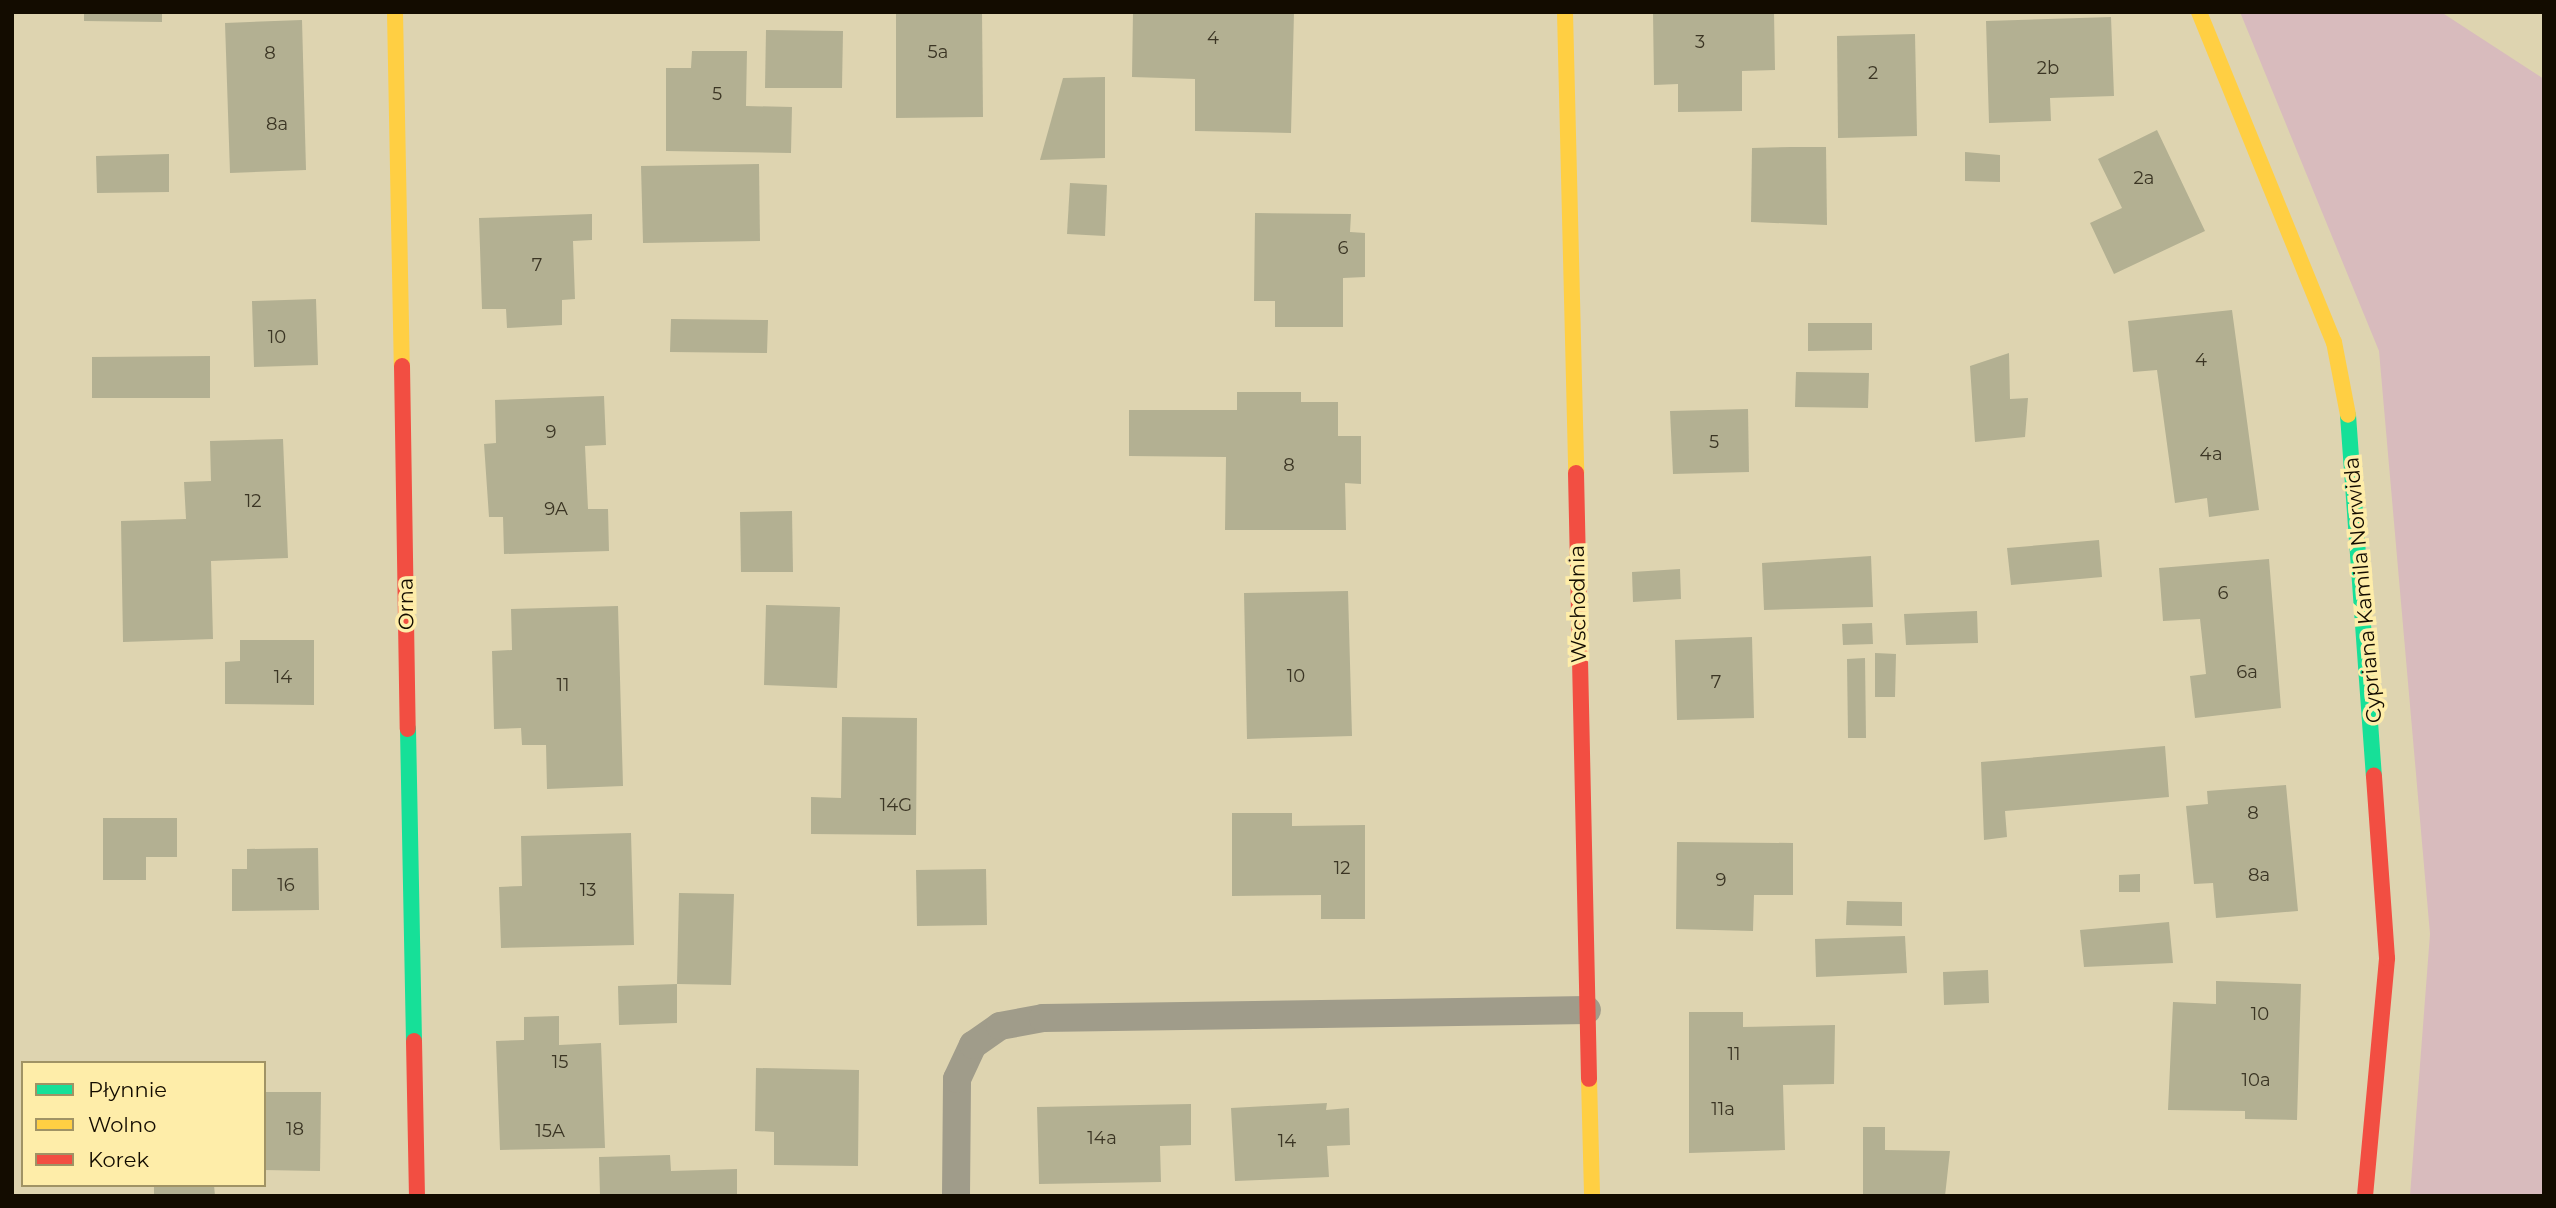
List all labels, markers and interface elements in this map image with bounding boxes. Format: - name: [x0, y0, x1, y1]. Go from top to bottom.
- house number: 4: [1207, 27, 1219, 49]
- house number: 3: [1695, 31, 1705, 53]
- house number: 5a: [928, 41, 948, 63]
- house number: 8: [264, 42, 276, 64]
- house number: 2b: [2037, 57, 2059, 79]
- house number: 2: [1868, 62, 1878, 84]
- house number: 5: [712, 83, 722, 105]
- house number: 8a: [266, 113, 288, 135]
- house number: 2a: [2134, 167, 2154, 189]
- house number: 6: [1338, 237, 1348, 259]
- house number: 7: [532, 254, 542, 276]
- house number: 10: [268, 326, 286, 348]
- house number: 4: [2195, 349, 2207, 371]
- house number: 9: [546, 421, 556, 443]
- house number: 5: [1709, 431, 1719, 453]
- house number: 4a: [2199, 443, 2223, 465]
- house number: 8: [1283, 454, 1295, 476]
- street label: Cypriana Kamila Norwida: [2339, 456, 2387, 724]
- house number: 12: [245, 490, 261, 512]
- house number: 9A: [544, 498, 568, 520]
- street label: Wschodnia: [1564, 545, 1592, 663]
- street label: Orna: [393, 578, 419, 630]
- house number: 6: [2218, 582, 2228, 604]
- house number: 6a: [2236, 661, 2258, 683]
- house number: 10: [1287, 665, 1305, 687]
- house number: 14: [274, 666, 292, 688]
- house number: 7: [1711, 671, 1721, 693]
- house number: 11: [557, 674, 569, 696]
- house number: 14G: [880, 794, 912, 816]
- house number: 8: [2247, 802, 2259, 824]
- house number: 12: [1334, 857, 1350, 879]
- house number: 8a: [2248, 864, 2270, 886]
- house number: 9: [1716, 869, 1726, 891]
- house number: 16: [277, 874, 295, 896]
- house number: 13: [580, 879, 596, 901]
- house number: 10: [2251, 1003, 2269, 1025]
- house number: 11: [1728, 1043, 1740, 1065]
- house number: 15: [552, 1051, 568, 1073]
- legend: [21, 1061, 266, 1187]
- house number: 10a: [2241, 1069, 2271, 1091]
- text: Płynnie: [88, 1077, 167, 1102]
- house number: 11a: [1711, 1098, 1735, 1120]
- text: Wolno: [88, 1112, 156, 1137]
- house number: 18: [286, 1118, 304, 1140]
- house number: 15A: [535, 1120, 565, 1142]
- house number: 14a: [1087, 1127, 1117, 1149]
- house number: 14: [1278, 1130, 1296, 1152]
- text: Korek: [88, 1147, 149, 1172]

